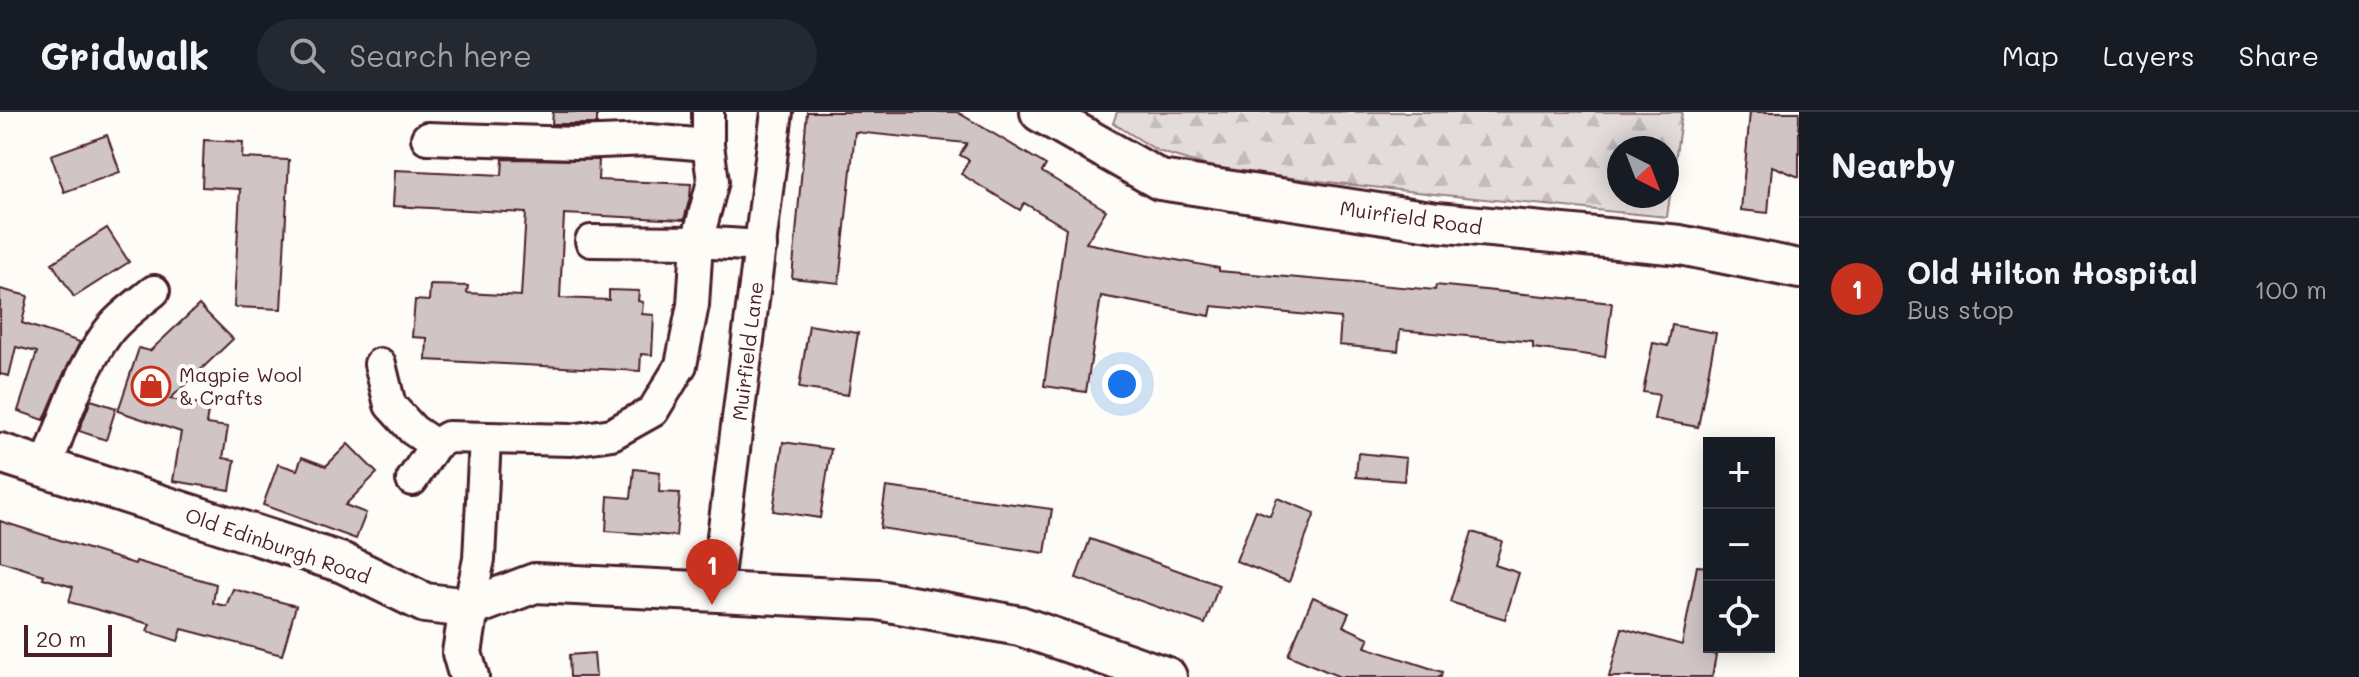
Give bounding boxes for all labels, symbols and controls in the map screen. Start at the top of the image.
search box [257,19,817,91]
text: Gridwalk [40,30,209,80]
icon: search [285,33,329,77]
text: Search here [349,35,532,75]
text: Map [2002,37,2059,73]
text: Layers [2103,37,2195,73]
text: Share [2239,37,2319,73]
north arrow [1607,136,1679,208]
text: Nearby [1831,142,1956,187]
street label: Muirfield Road [1338,194,1484,240]
text: Old Hilton Hospital [1907,252,2198,292]
text: 1 [1851,272,1863,306]
text: 100 m [2254,272,2327,306]
street label: Muirfield Lane [726,280,768,422]
text: Bus stop [1907,292,2014,326]
place label: Magpie Wool & Crafts [179,361,303,410]
your location [1102,364,1142,404]
shop icon: Magpie Wool & Crafts [130,365,172,407]
map controls [1703,437,1775,653]
button: + [1703,437,1775,509]
street label: Old Edinburgh Road [182,501,374,589]
button: − [1703,509,1775,581]
pin: 1 [686,539,738,605]
button: locate [1703,581,1775,653]
scale bar [24,621,112,657]
text: 20 m [36,624,86,653]

